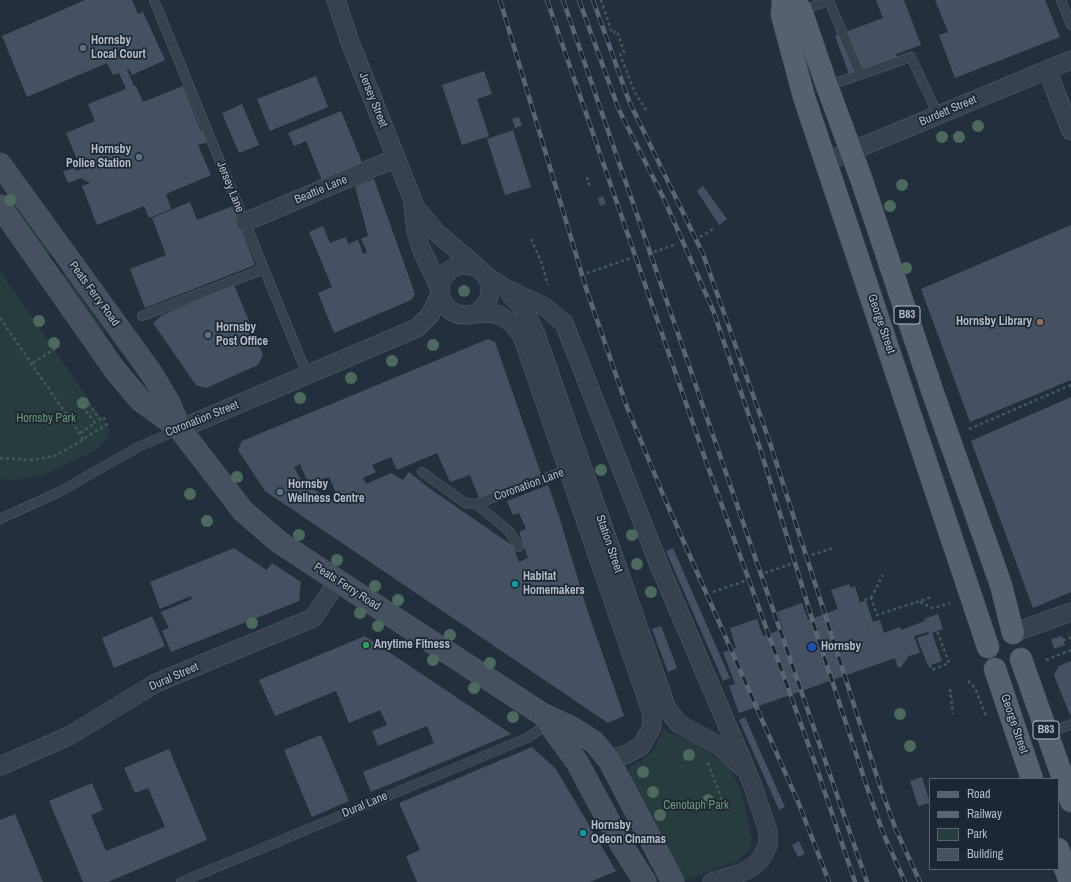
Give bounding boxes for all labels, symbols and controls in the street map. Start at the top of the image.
place label: Hornsby Local Court [91,34,146,62]
marker: Hornsby Local Court [78,43,88,53]
street label: Jersey Street [355,70,391,130]
street label: Burdett Street [917,93,979,129]
place label: Hornsby Police Station [66,143,131,171]
marker: Hornsby Police Station [134,152,144,162]
street label: Jersey Lane [213,159,247,215]
street label: Beattie Lane [292,172,350,208]
street label: Peats Ferry Road [66,259,122,329]
street label: George Street [864,292,898,356]
road number: B83 [894,306,920,324]
place label: Hornsby Library [956,315,1032,329]
marker: Hornsby Library [1035,317,1045,327]
place label: Hornsby Post Office [216,321,268,349]
marker: Hornsby Post Office [203,330,213,340]
street label: Coronation Street [163,398,241,440]
park label: Hornsby Park [16,412,76,426]
street label: Coronation Lane [492,466,566,504]
place label: Hornsby Wellness Centre [288,478,364,506]
marker: Hornsby Wellness Centre [275,487,285,497]
street label: Station Street [592,513,626,575]
street label: Peats Ferry Road [311,560,383,614]
place label: Habitat Homemakers [523,570,585,598]
marker: Habitat Homemakers [510,579,520,589]
place label: Anytime Fitness [374,638,450,652]
marker: Anytime Fitness [361,640,371,650]
place label: Hornsby [821,640,861,654]
marker: Hornsby [806,641,818,653]
street label: Dural Street [147,660,201,694]
street label: George Street [997,692,1031,756]
road number: B83 [1033,721,1059,739]
legend [929,778,1059,870]
text: Road [967,786,991,802]
street label: Dural Lane [340,789,390,821]
park label: Cenotaph Park [663,799,729,813]
text: Railway [967,806,1002,822]
place label: Hornsby Odeon Cinamas [591,819,666,847]
text: Park [967,826,987,842]
marker: Hornsby Odeon Cinamas [578,828,588,838]
text: Building [967,846,1003,862]

